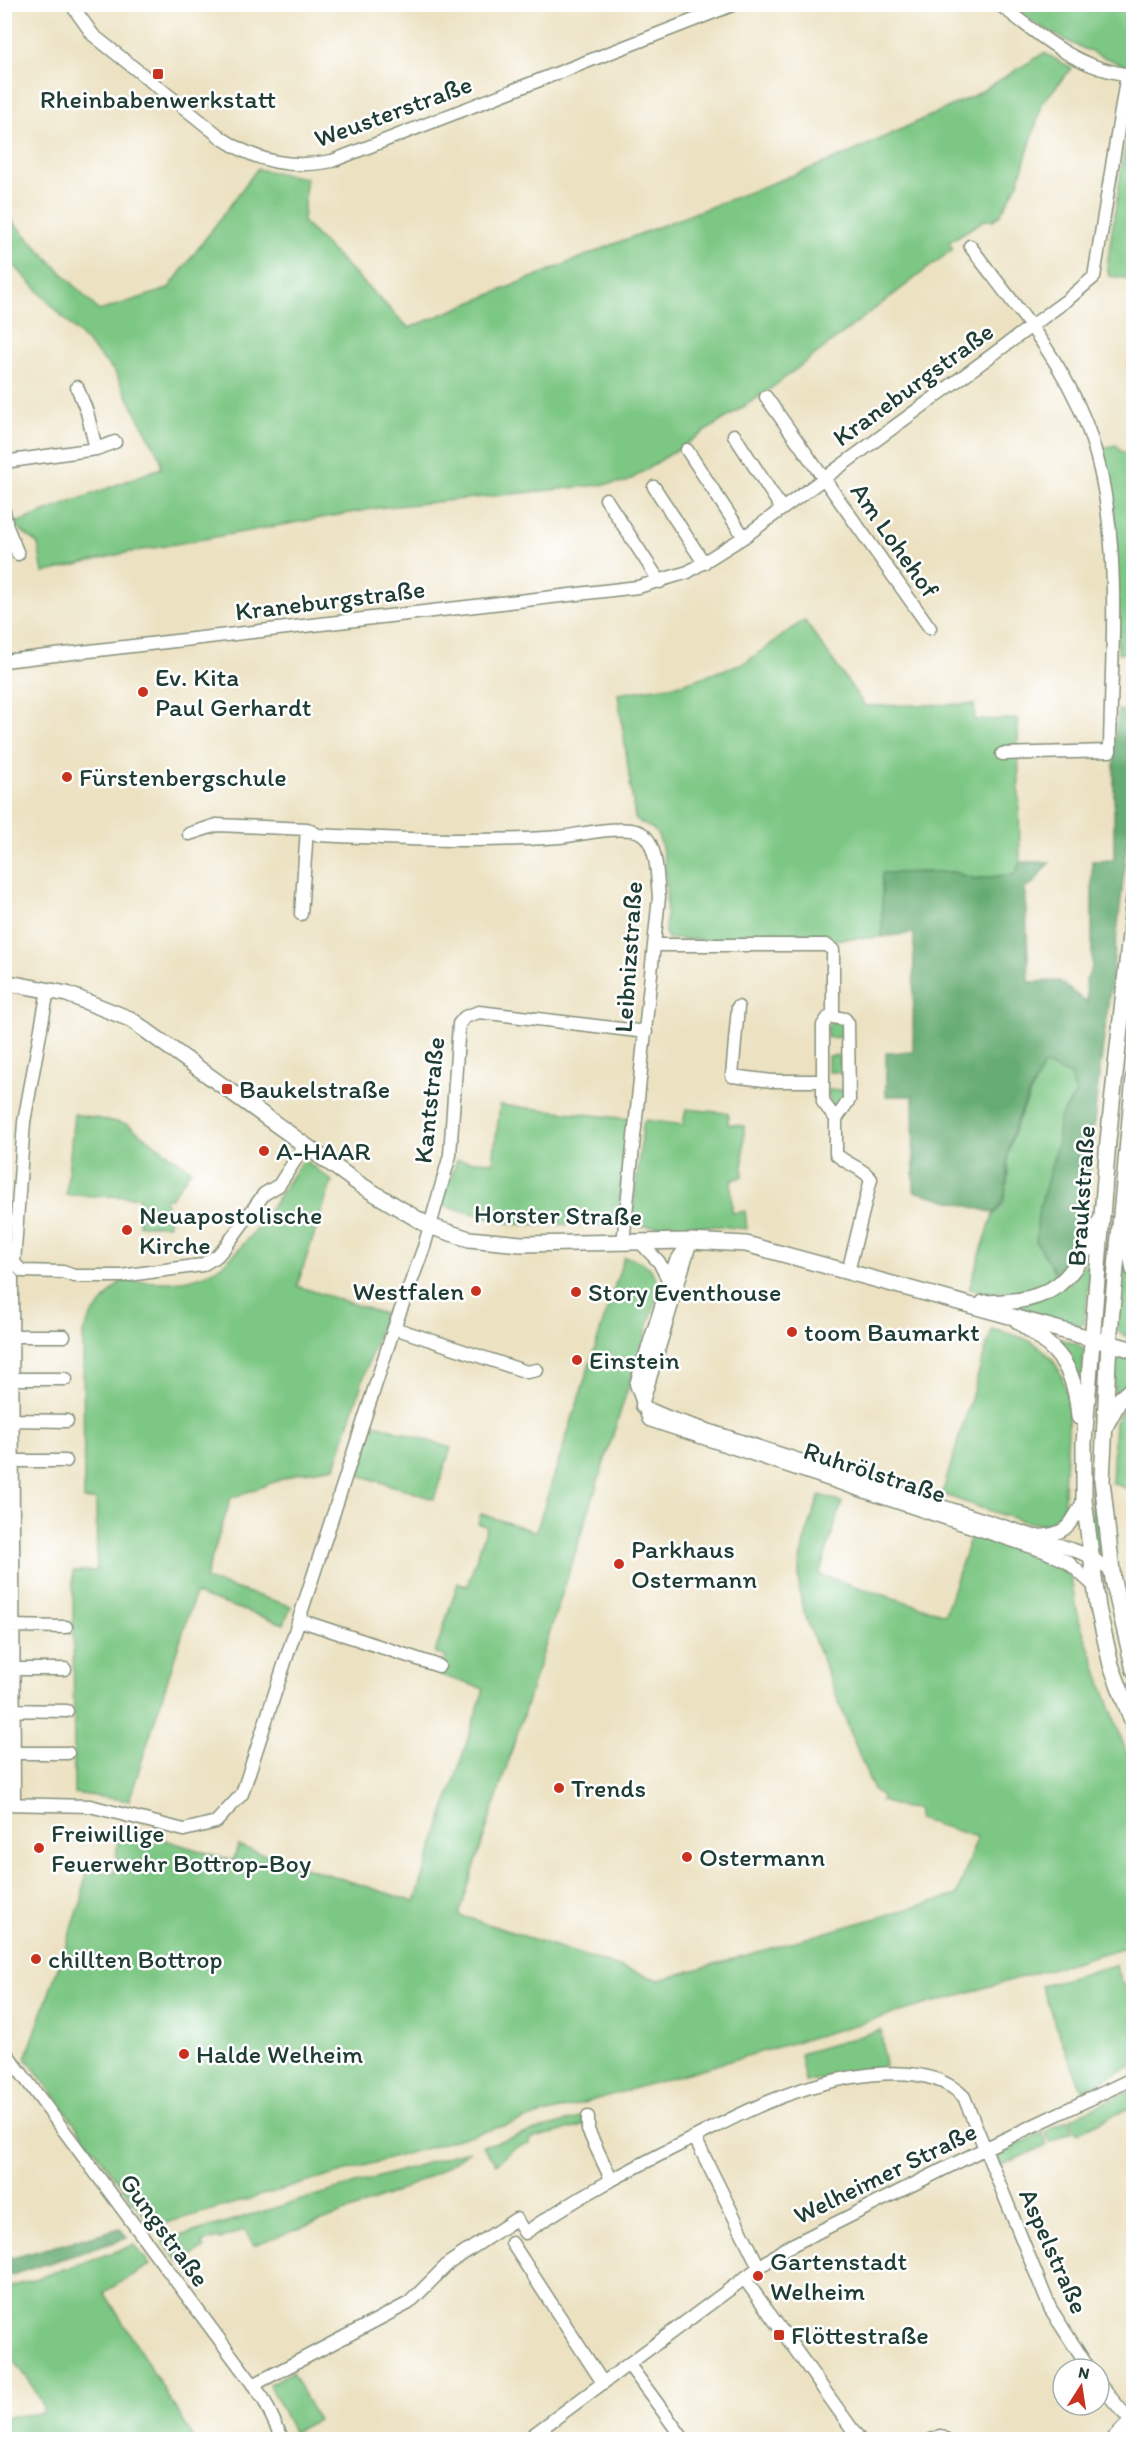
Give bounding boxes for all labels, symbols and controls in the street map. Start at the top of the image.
marker: Rheinbabenwerkstatt [151,67,165,81]
street label: Weusterstraße [310,68,476,154]
place label: Rheinbabenwerkstatt [40,83,276,115]
street label: Kraneburgstraße [826,315,1000,453]
street label: Am Lohehof [844,476,946,604]
street label: Kraneburgstraße [233,572,427,628]
place label: Ev. Kita Paul Gerhardt [155,661,312,723]
marker: Ev. Kita Paul Gerhardt [136,685,150,699]
place label: Fürstenbergschule [79,761,287,793]
marker: Fürstenbergschule [60,770,74,784]
street label: Leibnizstraße [607,880,649,1034]
street label: Kantstraße [406,1035,452,1165]
place label: Baukelstraße [239,1073,390,1105]
marker: Baukelstraße [220,1082,234,1096]
street label: Braukstraße [1060,1124,1102,1268]
place label: A-HAAR [276,1135,370,1167]
marker: A-HAAR [257,1144,271,1158]
street label: Horster Straße [474,1198,642,1232]
place label: Neuapostolische Kirche [139,1199,322,1261]
marker: Neuapostolische Kirche [120,1223,134,1237]
place label: Westfalen [353,1275,464,1307]
place label: Story Eventhouse [588,1276,781,1308]
marker: Westfalen [469,1284,483,1298]
marker: Story Eventhouse [569,1285,583,1299]
place label: toom Baumarkt [804,1316,980,1348]
marker: toom Baumarkt [785,1325,799,1339]
place label: Einstein [589,1344,680,1376]
marker: Einstein [570,1353,584,1367]
street label: Ruhrölstraße [800,1434,950,1510]
place label: Parkhaus Ostermann [631,1533,757,1595]
marker: Parkhaus Ostermann [612,1557,626,1571]
place label: Trends [571,1772,646,1804]
marker: Trends [552,1781,566,1795]
place label: Freiwillige Feuerwehr Bottrop-Boy [51,1817,311,1879]
marker: Freiwillige Feuerwehr Bottrop-Boy [32,1841,46,1855]
place label: Ostermann [699,1841,825,1873]
marker: Ostermann [680,1850,694,1864]
place label: chillten Bottrop [48,1943,223,1975]
marker: chillten Bottrop [29,1952,43,1966]
place label: Halde Welheim [196,2038,363,2070]
marker: Halde Welheim [177,2047,191,2061]
street label: Welheimer Straße [788,2115,982,2231]
street label: Gungstraße [113,2167,217,2293]
street label: Aspelstraße [1012,2183,1096,2319]
place label: Gartenstadt Welheim [770,2245,908,2307]
marker: Gartenstadt Welheim [751,2269,765,2283]
place label: Flöttestraße [791,2319,929,2351]
marker: Flöttestraße [772,2328,786,2342]
north arrow [1051,2357,1111,2417]
text: N [1077,2362,1091,2383]

